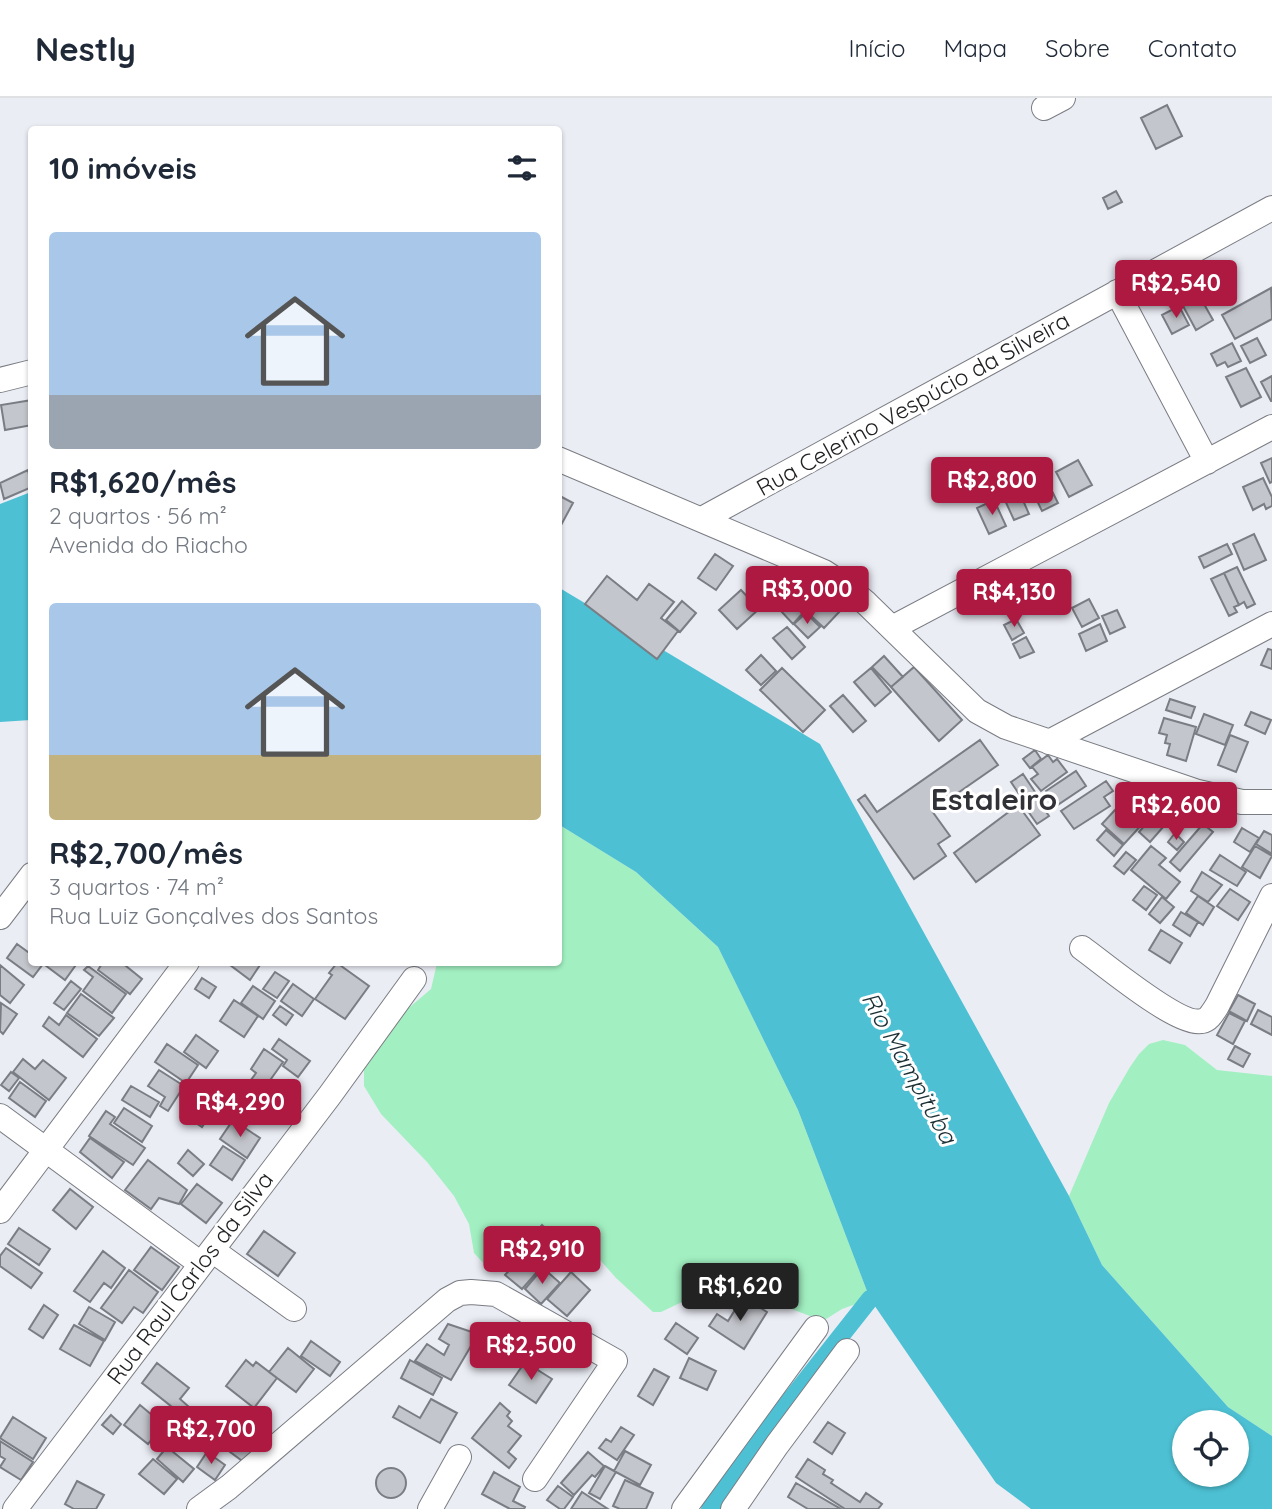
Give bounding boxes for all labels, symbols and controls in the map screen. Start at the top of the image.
text: Nestly [35,28,136,69]
text: Início [848,33,905,63]
text: Mapa [943,33,1007,63]
text: Sobre [1045,33,1110,63]
text: Contato [1148,33,1237,63]
text: 10 imóveis [49,149,197,187]
icon: filters [503,149,541,187]
pin: R$2,540 [1111,260,1241,320]
text: R$2,540 [1131,268,1221,297]
icon: home [232,278,358,404]
street label: Rua Celerino Vespúcio da Silveira [751,305,1074,502]
pin: R$2,800 [927,458,1057,517]
text: R$1,620/mês [49,463,236,501]
text: R$2,800 [947,465,1037,494]
text: 2 quartos · 56 m² [49,501,227,530]
text: Avenida do Riacho [49,530,248,559]
pin: R$3,000 [742,566,872,626]
pin: R$4,130 [949,570,1079,629]
text: R$3,000 [762,574,852,603]
text: R$4,130 [972,577,1056,606]
icon: home [232,649,358,775]
district label: Estaleiro [931,780,1057,818]
pin: R$2,600 [1111,782,1241,842]
text: R$2,600 [1131,790,1221,819]
text: R$2,700/mês [49,834,243,872]
text: 3 quartos · 74 m² [49,872,224,901]
text: Rua Luiz Gonçalves dos Santos [49,901,378,930]
water label: Rio Mampituba [856,986,965,1150]
pin: R$4,290 [175,1080,305,1139]
text: R$4,290 [195,1087,285,1116]
street label: Rua Raul Carlos da Silva [100,1166,279,1390]
pin: R$2,910 [477,1226,607,1286]
text: R$2,910 [499,1234,585,1263]
pin: R$1,620 [675,1264,805,1323]
text: R$1,620 [698,1271,782,1300]
pin: R$2,500 [466,1322,596,1382]
text: R$2,500 [486,1330,576,1359]
pin: R$2,700 [146,1406,276,1466]
map controls [1172,1410,1249,1487]
button: locate [1172,1410,1249,1487]
text: R$2,700 [166,1414,256,1443]

